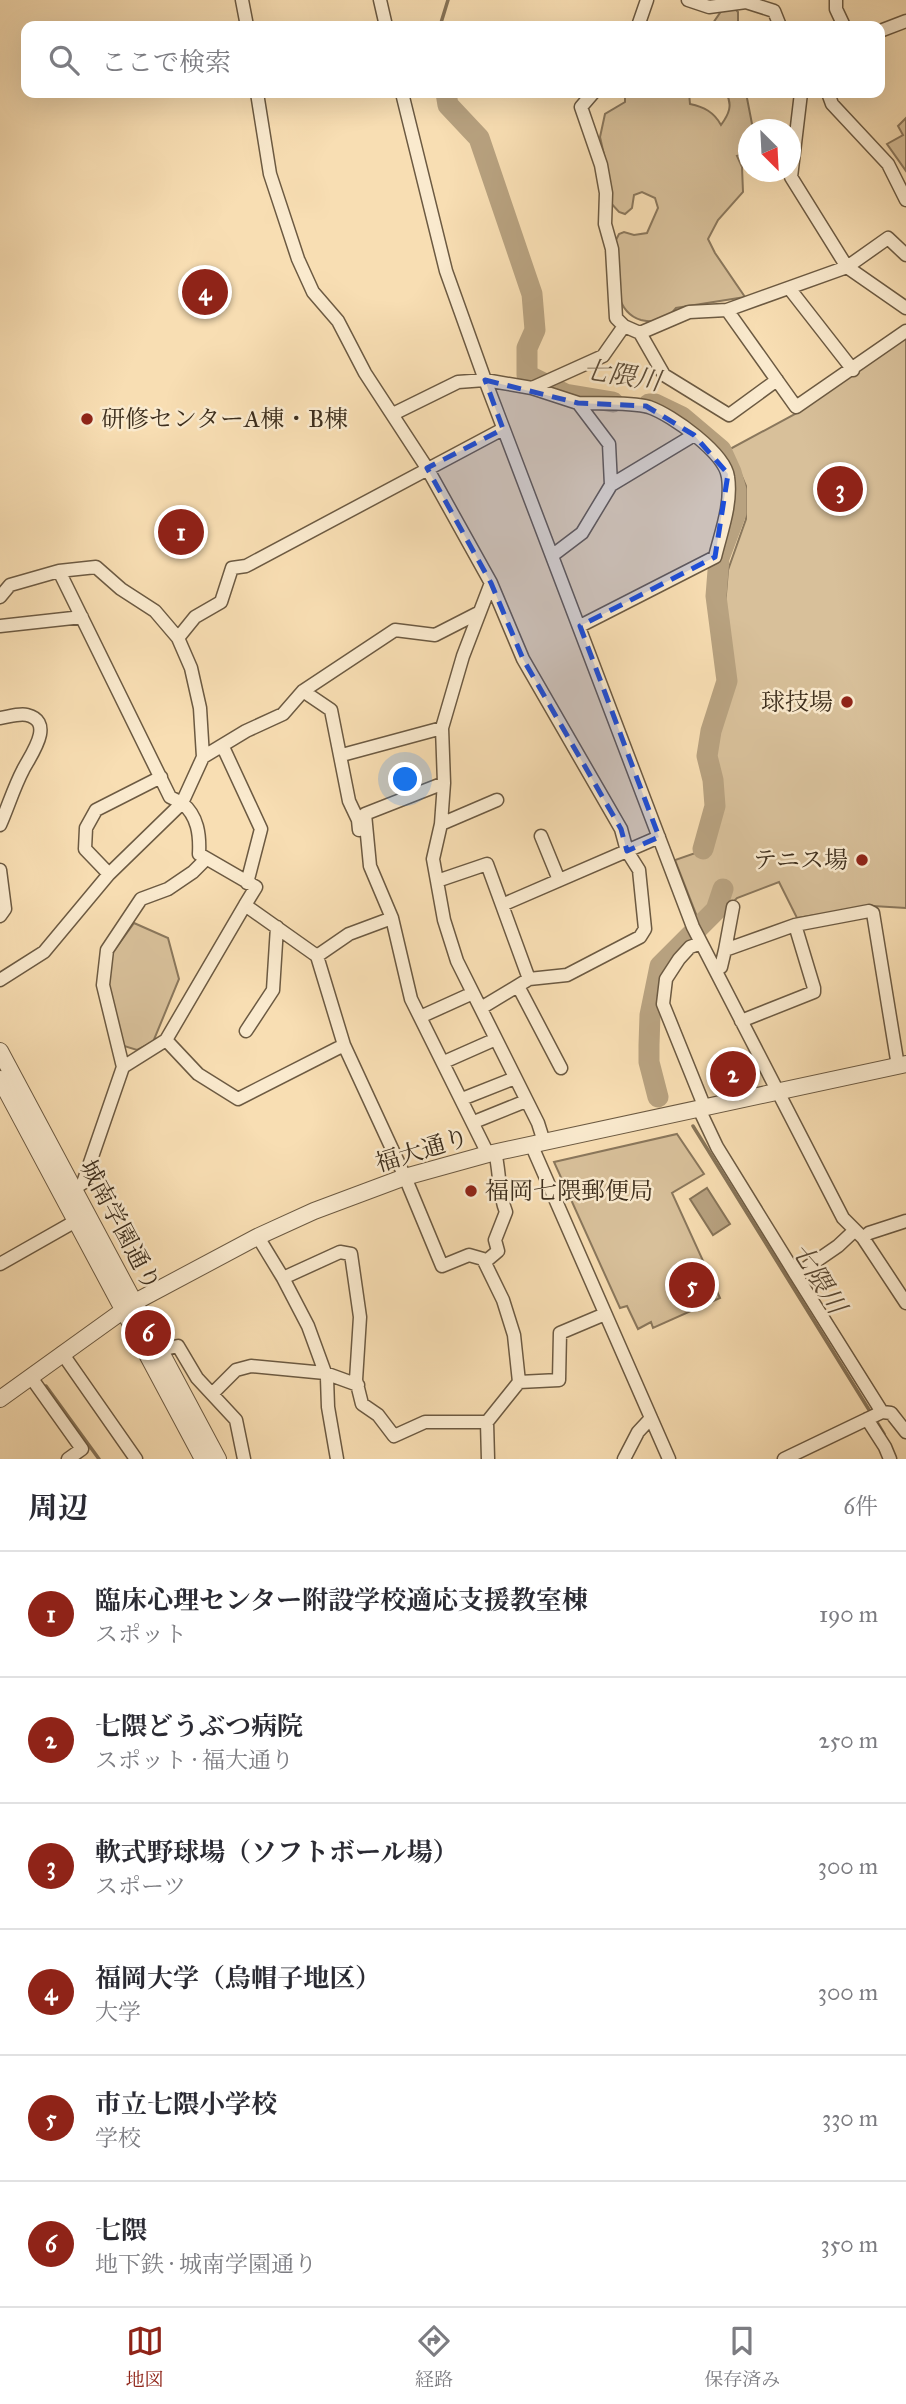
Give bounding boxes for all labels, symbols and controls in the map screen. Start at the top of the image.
search box [21,21,885,98]
icon: search [45,41,83,79]
text: ここで検索 [101,46,231,78]
north arrow [738,119,801,182]
pin: 4 [182,266,228,318]
water label: 七隈川 [581,353,666,397]
place label: 研修センターA棟・B棟 [101,404,348,434]
marker: 研修センターA棟・B棟 [79,411,95,427]
pin: 3 [817,463,863,515]
pin: 1 [158,506,204,558]
place label: 球技場 [761,687,833,717]
marker: 球技場 [839,694,855,710]
your location [388,762,422,796]
place label: テニス場 [753,845,848,875]
marker: テニス場 [854,852,870,868]
pin: 2 [710,1048,756,1100]
street label: 福大通り [372,1122,472,1178]
street label: 城南学園通り [73,1154,167,1296]
place label: 福岡七隈郵便局 [485,1176,653,1206]
marker: 福岡七隈郵便局 [463,1183,479,1199]
water label: 七隈川 [785,1236,855,1322]
pin: 5 [669,1259,715,1311]
pin: 6 [125,1307,171,1359]
text: 周辺 [28,1490,88,1526]
text: 6件 [843,1492,878,1520]
text: 臨床心理センター附設学校適応支援教室棟 [95,1584,588,1616]
text: 1 [46,1600,56,1628]
text: 190 m [819,1600,878,1628]
text: スポット [95,1620,187,1648]
text: 七隈どうぶつ病院 [95,1710,303,1742]
text: 2 [45,1726,57,1754]
text: 250 m [818,1726,878,1754]
text: スポット · 福大通り [95,1746,294,1774]
text: 軟式野球場（ソフトボール場） [95,1836,458,1868]
text: 3 [46,1852,56,1880]
text: 300 m [818,1852,878,1880]
text: スポーツ [95,1872,186,1900]
text: 福岡大学（烏帽子地区） [95,1962,381,1994]
text: 4 [45,1978,57,2006]
text: 300 m [818,1978,878,2006]
text: 大学 [95,1998,141,2026]
text: 市立七隈小学校 [95,2088,277,2120]
text: 5 [46,2104,56,2132]
text: 330 m [822,2104,878,2132]
text: 学校 [95,2124,141,2152]
text: 七隈 [95,2214,147,2246]
text: 6 [45,2230,57,2258]
text: 350 m [820,2230,878,2258]
text: 地下鉄 · 城南学園通り [95,2250,317,2278]
tab: 地図 [126,2322,164,2391]
tab: 経路 [415,2322,453,2391]
tab: 保存済み [704,2322,780,2391]

